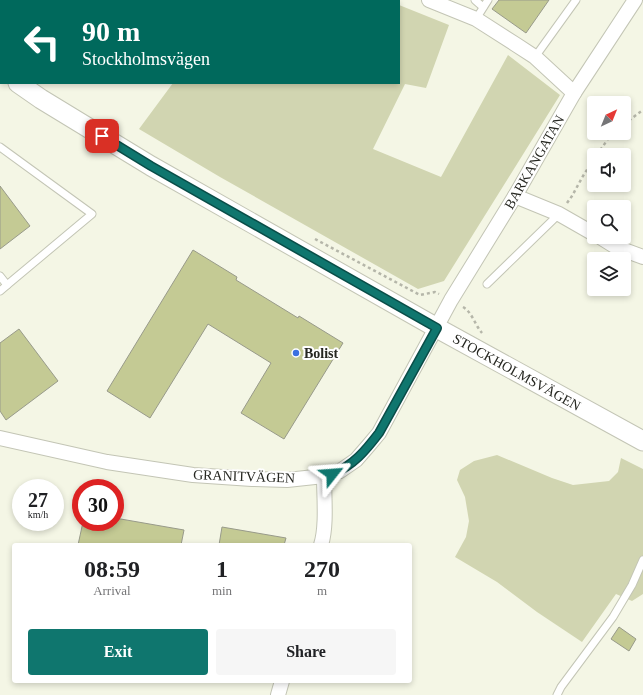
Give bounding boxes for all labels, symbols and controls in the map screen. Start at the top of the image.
icon: left [16,16,68,68]
text: 90 m [82,16,140,47]
text: Stockholmsvägen [82,49,210,69]
north arrow [587,96,631,140]
map controls [587,96,631,296]
street label: BARKANGATAN [502,113,567,212]
pin [85,119,119,153]
icon: arrive [91,125,113,147]
button: sound [587,148,631,192]
button: search [587,200,631,244]
button: layers [587,252,631,296]
street label: STOCKHOLMSVÄGEN [450,330,584,414]
place label: Bolist [304,346,339,361]
marker: Bolist [291,348,301,358]
position arrow [311,453,353,495]
street label: GRANITVÄGEN [193,466,295,486]
speed limit sign: 30 [72,479,124,531]
text: 27 [28,489,48,511]
text: km/h [28,509,48,520]
text: 08:59 [84,556,140,582]
text: 1 [216,556,228,582]
text: 270 [304,556,340,582]
text: Arrival [93,583,131,598]
text: min [212,583,232,598]
text: m [317,583,327,598]
button: Exit [28,629,208,675]
button: Share [216,629,396,675]

